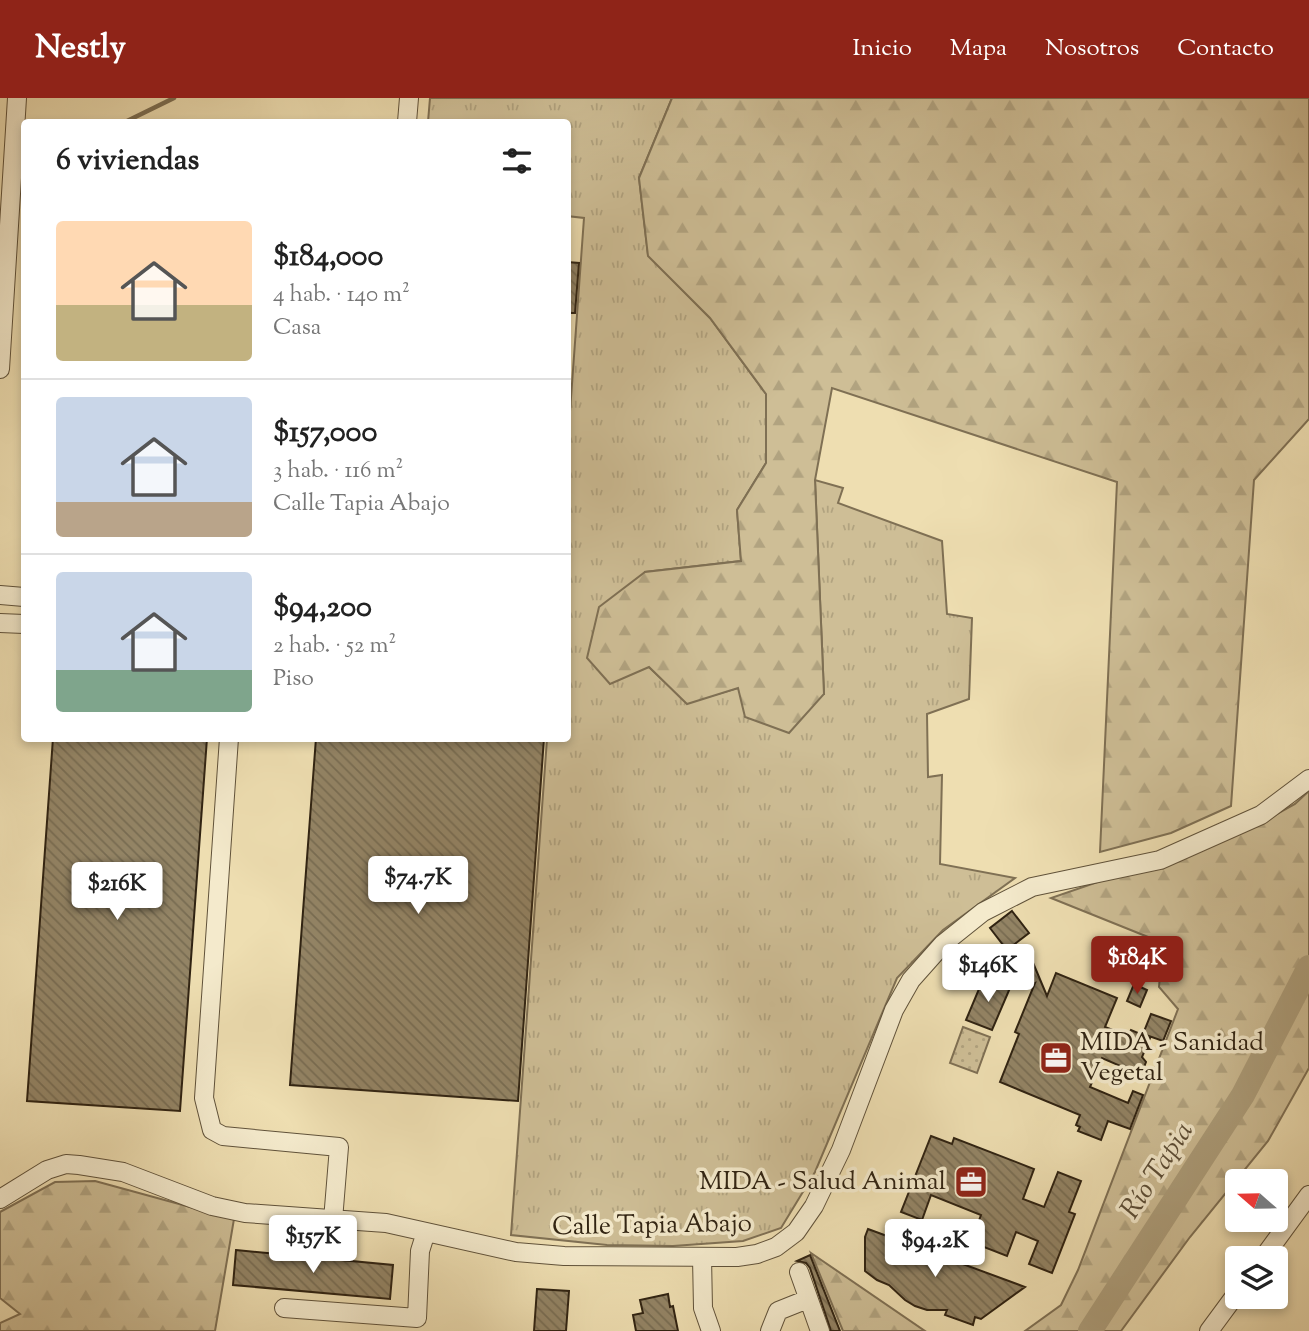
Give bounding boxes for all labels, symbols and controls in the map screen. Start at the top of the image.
text: Nestly [35,25,126,73]
text: Inicio [852,32,912,66]
text: Mapa [950,32,1007,66]
text: Nosotros [1045,32,1139,66]
text: Contacto [1177,32,1274,66]
text: 6 viviendas [56,140,199,183]
icon: filters [498,142,536,180]
text: $184,000 [273,236,383,279]
icon: home [112,249,196,333]
text: 4 hab. · 140 m² [273,279,410,312]
text: Casa [273,312,321,345]
text: $157,000 [273,412,377,455]
icon: home [112,425,196,509]
text: 3 hab. · 116 m² [273,455,403,488]
text: Calle Tapia Abajo [273,488,450,521]
text: $94,200 [273,587,372,630]
icon: home [112,600,196,684]
text: 2 hab. · 52 m² [273,630,396,663]
text: Piso [273,663,314,696]
pin: $74.7K [361,856,475,916]
pin: $216K [68,862,166,922]
text: $74.7K [384,862,452,895]
text: $216K [88,868,146,901]
pin: $184K [1088,936,1186,996]
text: $184K [1107,942,1167,975]
pin: $146K [939,944,1037,1004]
text: $146K [958,950,1018,983]
place label: MIDA - Sanidad Vegetal [1080,1025,1264,1092]
office icon: MIDA - Sanidad Vegetal [1037,1039,1075,1077]
water label: Río Tapia [1112,1115,1204,1227]
office icon: MIDA - Salud Animal [952,1163,990,1201]
place label: MIDA - Salud Animal [699,1164,946,1201]
north arrow [1225,1169,1288,1232]
map controls [1225,1169,1288,1309]
street label: Calle Tapia Abajo [552,1206,752,1246]
pin: $157K [264,1216,362,1275]
pin: $94.2K [878,1220,992,1279]
text: $157K [285,1221,341,1254]
text: $94.2K [901,1225,969,1258]
button: layers [1225,1246,1288,1309]

